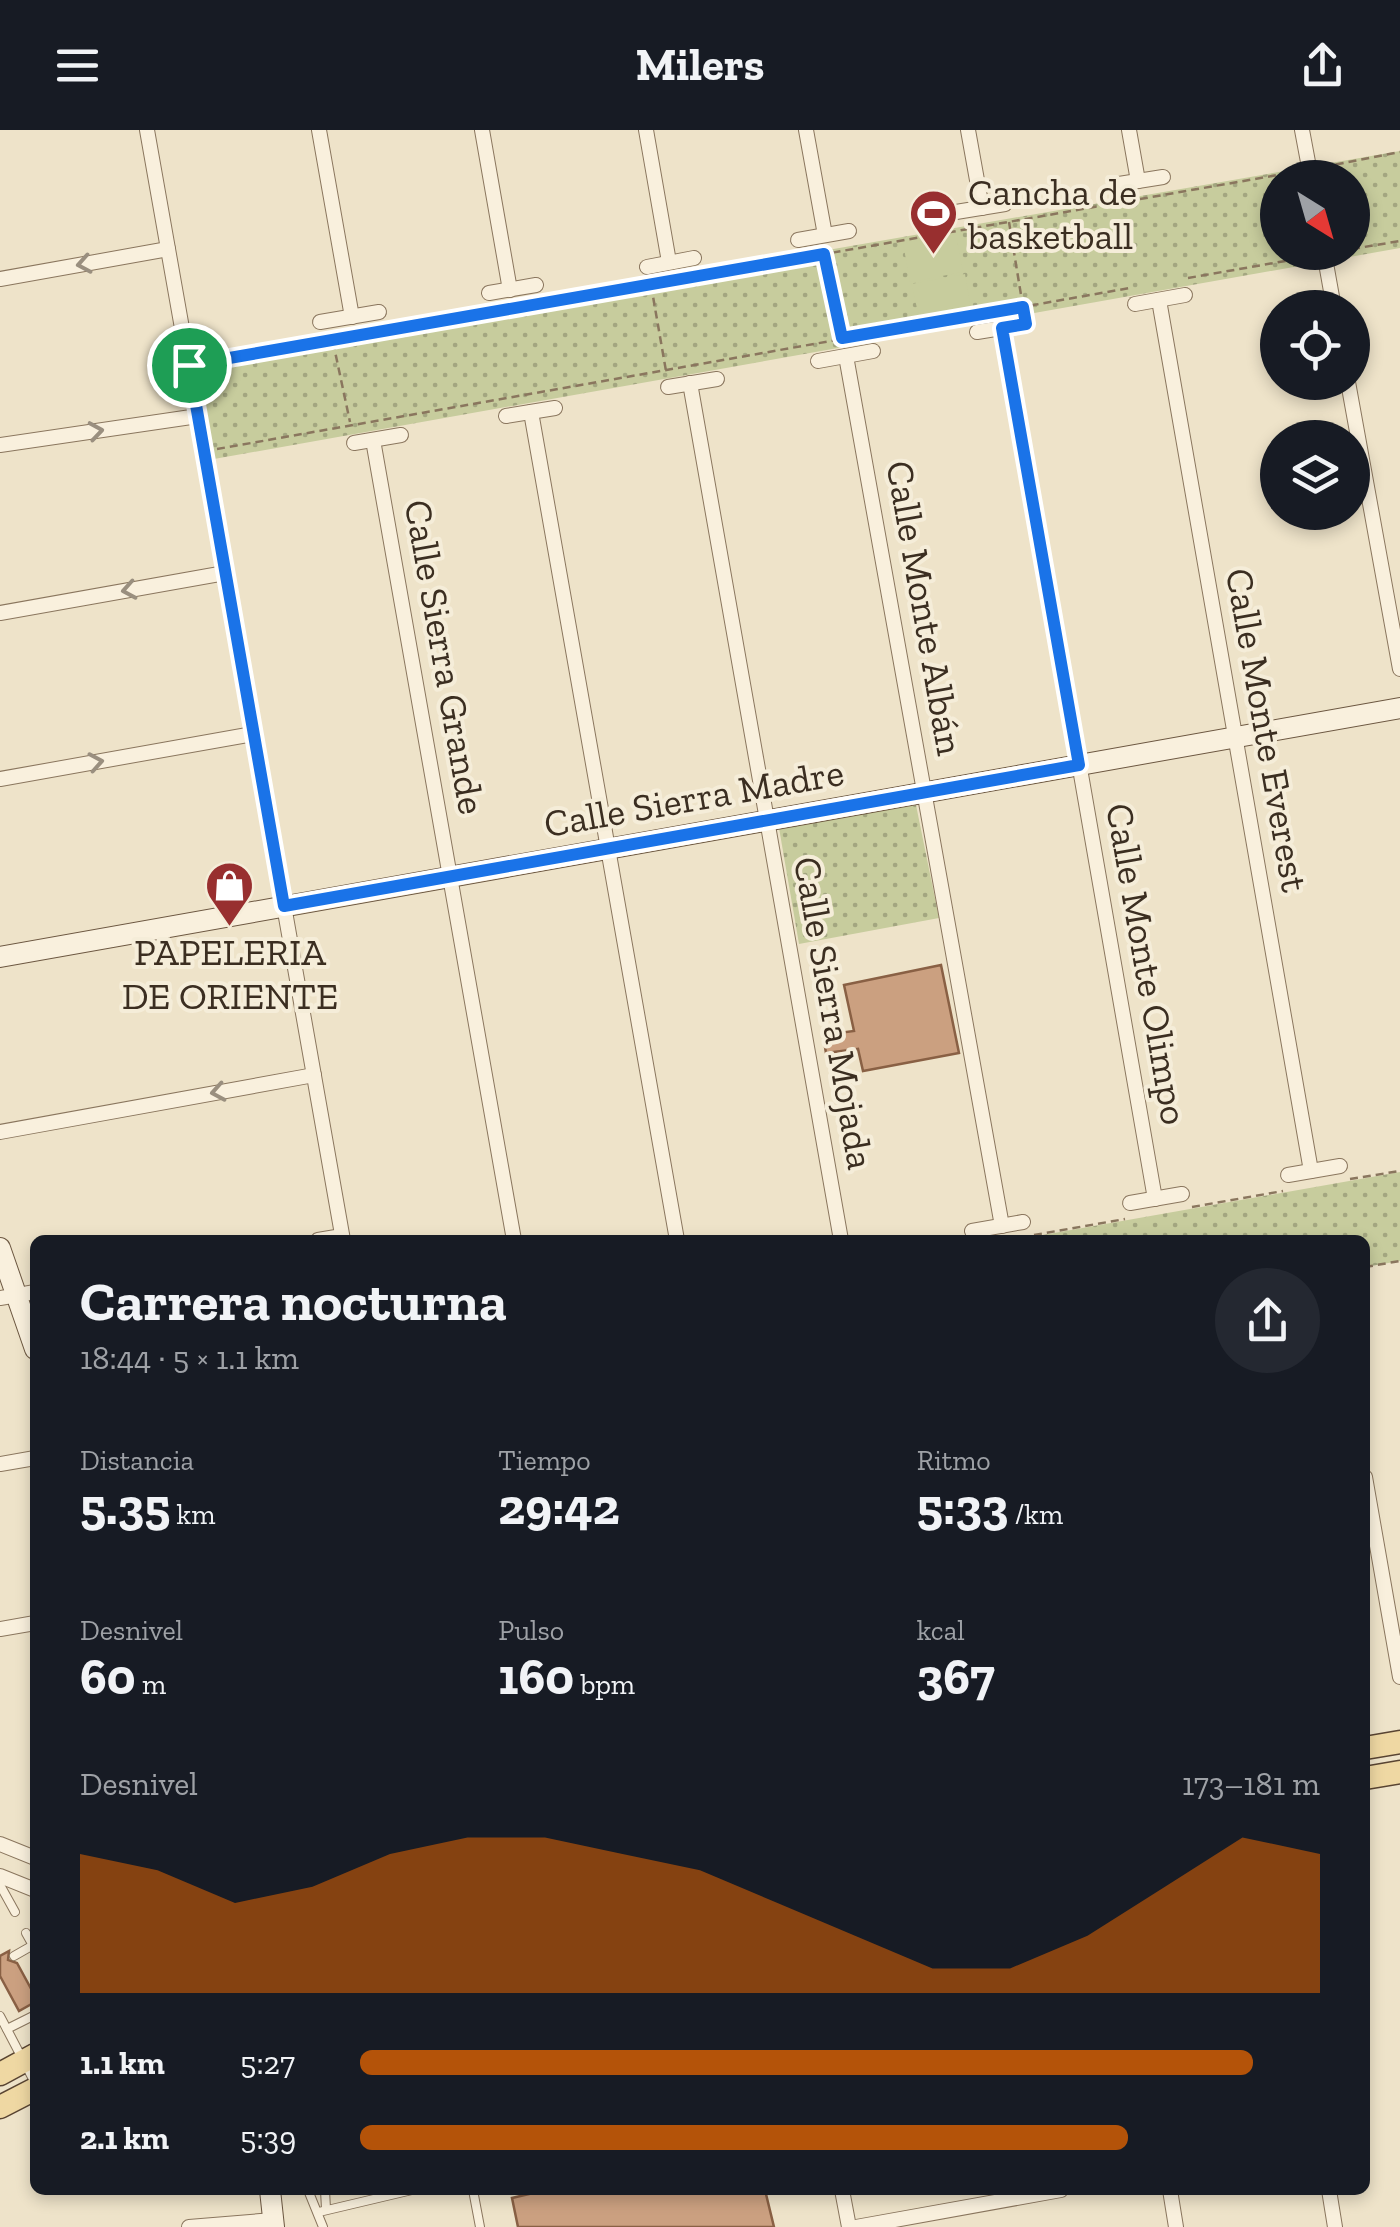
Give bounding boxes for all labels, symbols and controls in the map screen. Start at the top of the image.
icon: menu [50,38,105,93]
text: Milers [636,38,764,92]
icon: share [1295,38,1350,93]
north arrow [1260,160,1370,270]
map controls [1260,160,1370,530]
place label: Cancha de basketball [967,169,1137,259]
sports icon: Cancha de basketball [907,188,959,256]
one-way arrow [76,253,92,274]
button: locate [1260,290,1370,400]
pin [147,323,232,408]
icon: arrive [162,338,217,393]
button: layers [1260,420,1370,530]
one-way arrow [88,421,105,442]
street label: Calle Monte Albán [876,457,974,759]
street label: Calle Sierra Grande [395,496,495,818]
street label: Calle Monte Everest [1216,565,1318,895]
one-way arrow [121,579,137,600]
street label: Calle Sierra Madre [541,749,847,847]
one-way arrow [88,752,104,773]
street label: Calle Monte Olimpo [1096,800,1198,1128]
street label: Calle Sierra Mojada [784,853,884,1173]
shop icon: PAPELERIA DE ORIENTE [204,860,256,928]
place label: PAPELERIA DE ORIENTE [122,929,338,1019]
one-way arrow [210,1081,227,1102]
text: Carrera nocturna [80,1268,507,1334]
button: share [1215,1268,1320,1373]
text: 18:44 · 5 × 1.1 km [80,1339,299,1377]
text: Distancia [80,1444,194,1477]
text: Tiempo [498,1444,591,1477]
text: Ritmo [917,1444,991,1477]
text: 5.35 [80,1477,170,1537]
text: 29:42 [498,1477,620,1537]
text: 5:33 [917,1477,1008,1537]
text: km [170,1498,215,1531]
text: /km [1008,1498,1063,1531]
text: Desnivel [80,1614,183,1647]
text: Pulso [498,1614,564,1647]
text: kcal [917,1614,965,1647]
text: 60 [80,1647,136,1707]
text: 160 [498,1647,574,1707]
text: 367 [917,1647,995,1707]
text: m [136,1668,166,1701]
text: bpm [574,1668,635,1701]
text: Desnivel [80,1765,198,1803]
text: 173–181 m [1182,1765,1320,1803]
text: 1.1 km [80,2044,165,2082]
text: 5:27 [240,2044,295,2082]
text: 2.1 km [80,2119,169,2157]
text: 5:39 [240,2119,296,2157]

